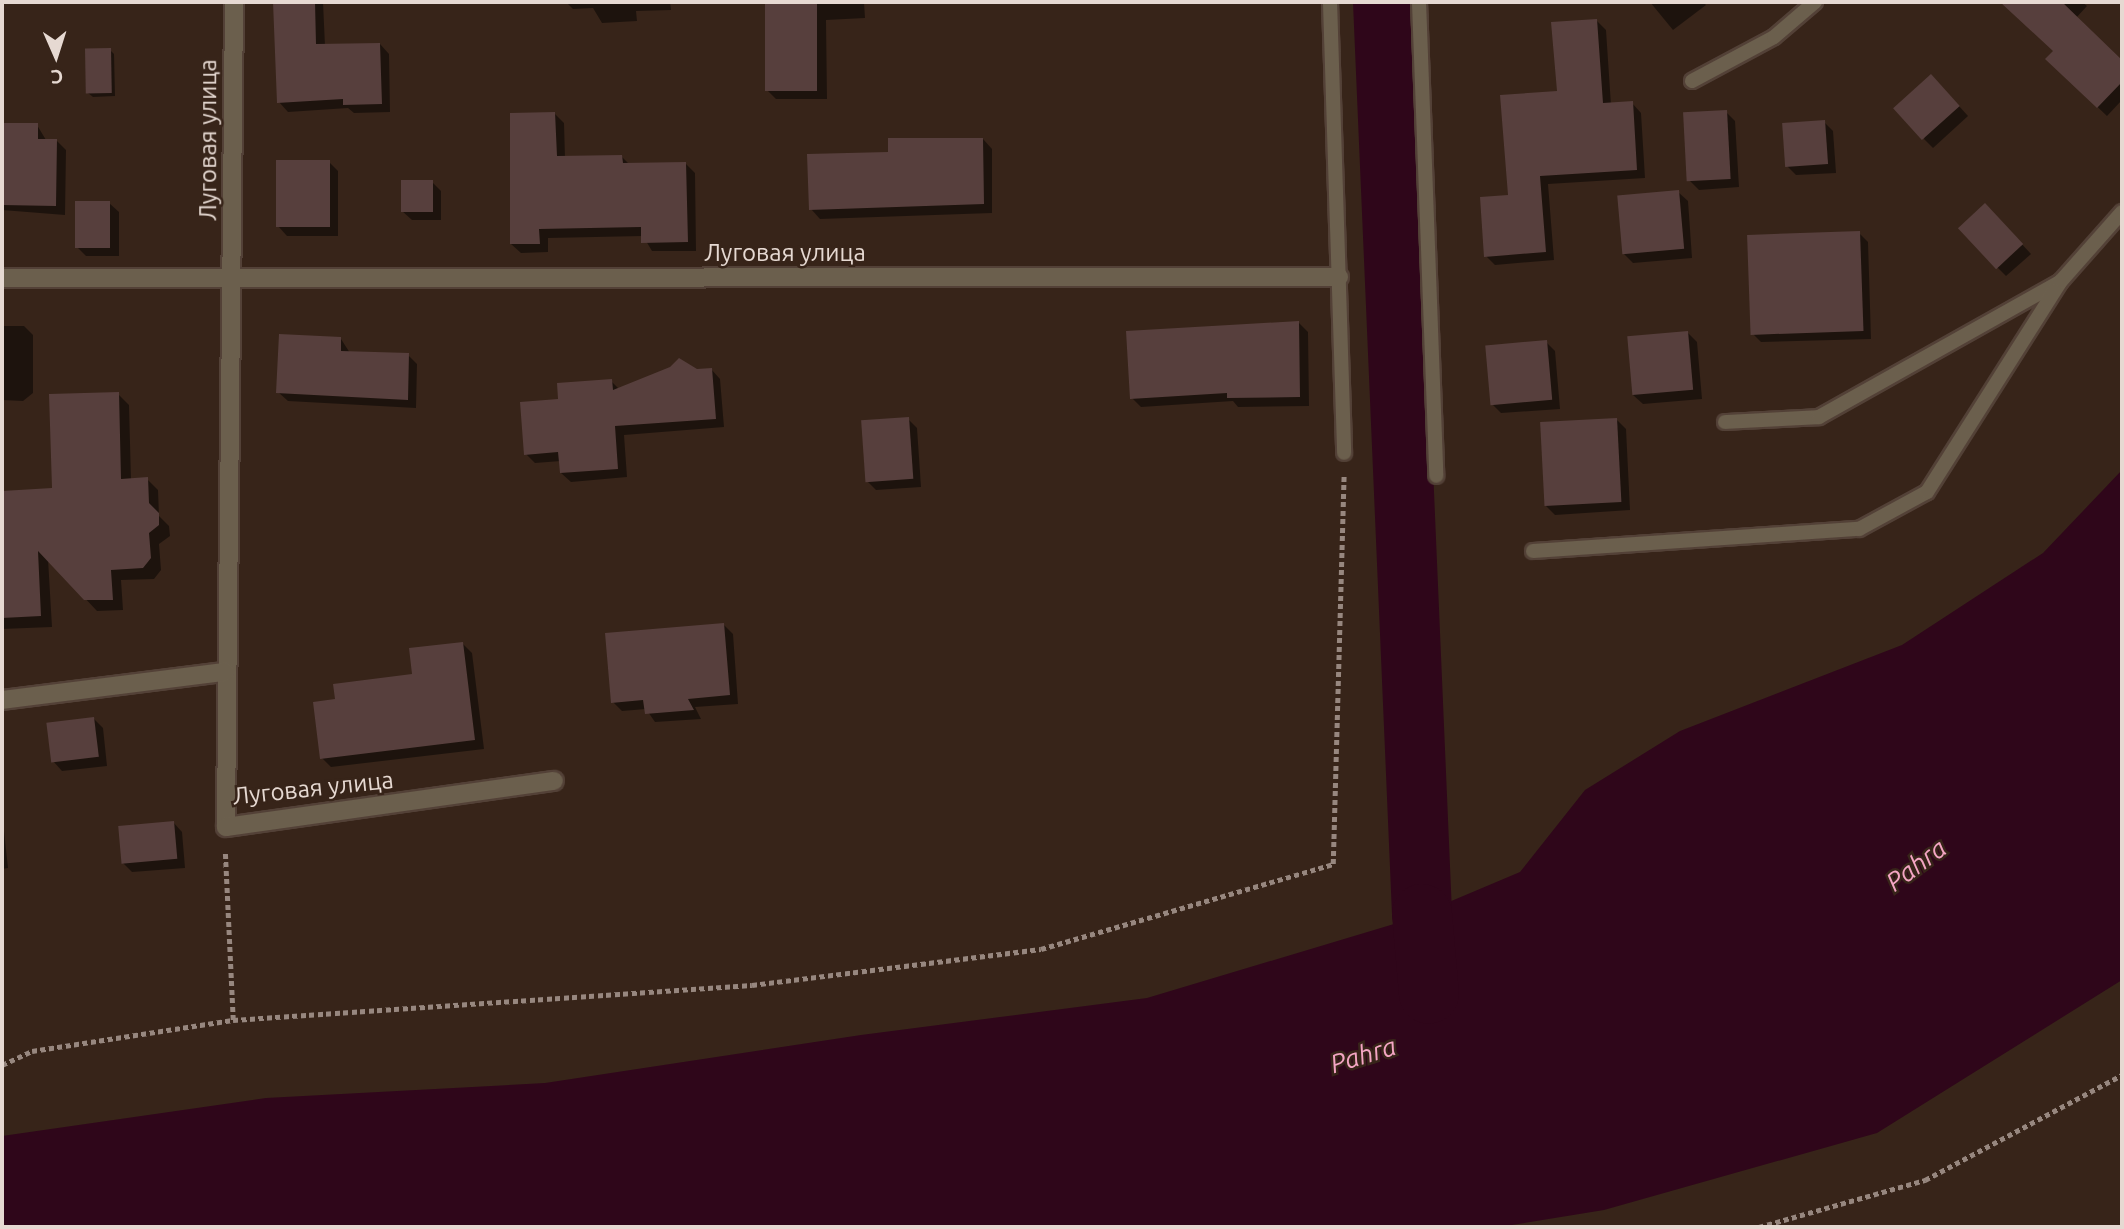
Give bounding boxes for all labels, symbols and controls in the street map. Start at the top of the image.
north arrow [21,21,91,91]
street label: Луговая улица [194,59,222,221]
text: С [50,66,64,88]
street label: Луговая улица [704,239,866,267]
street label: Луговая улица [231,765,395,811]
water label: Pahra [1880,832,1952,898]
water label: Pahra [1326,1030,1400,1080]

